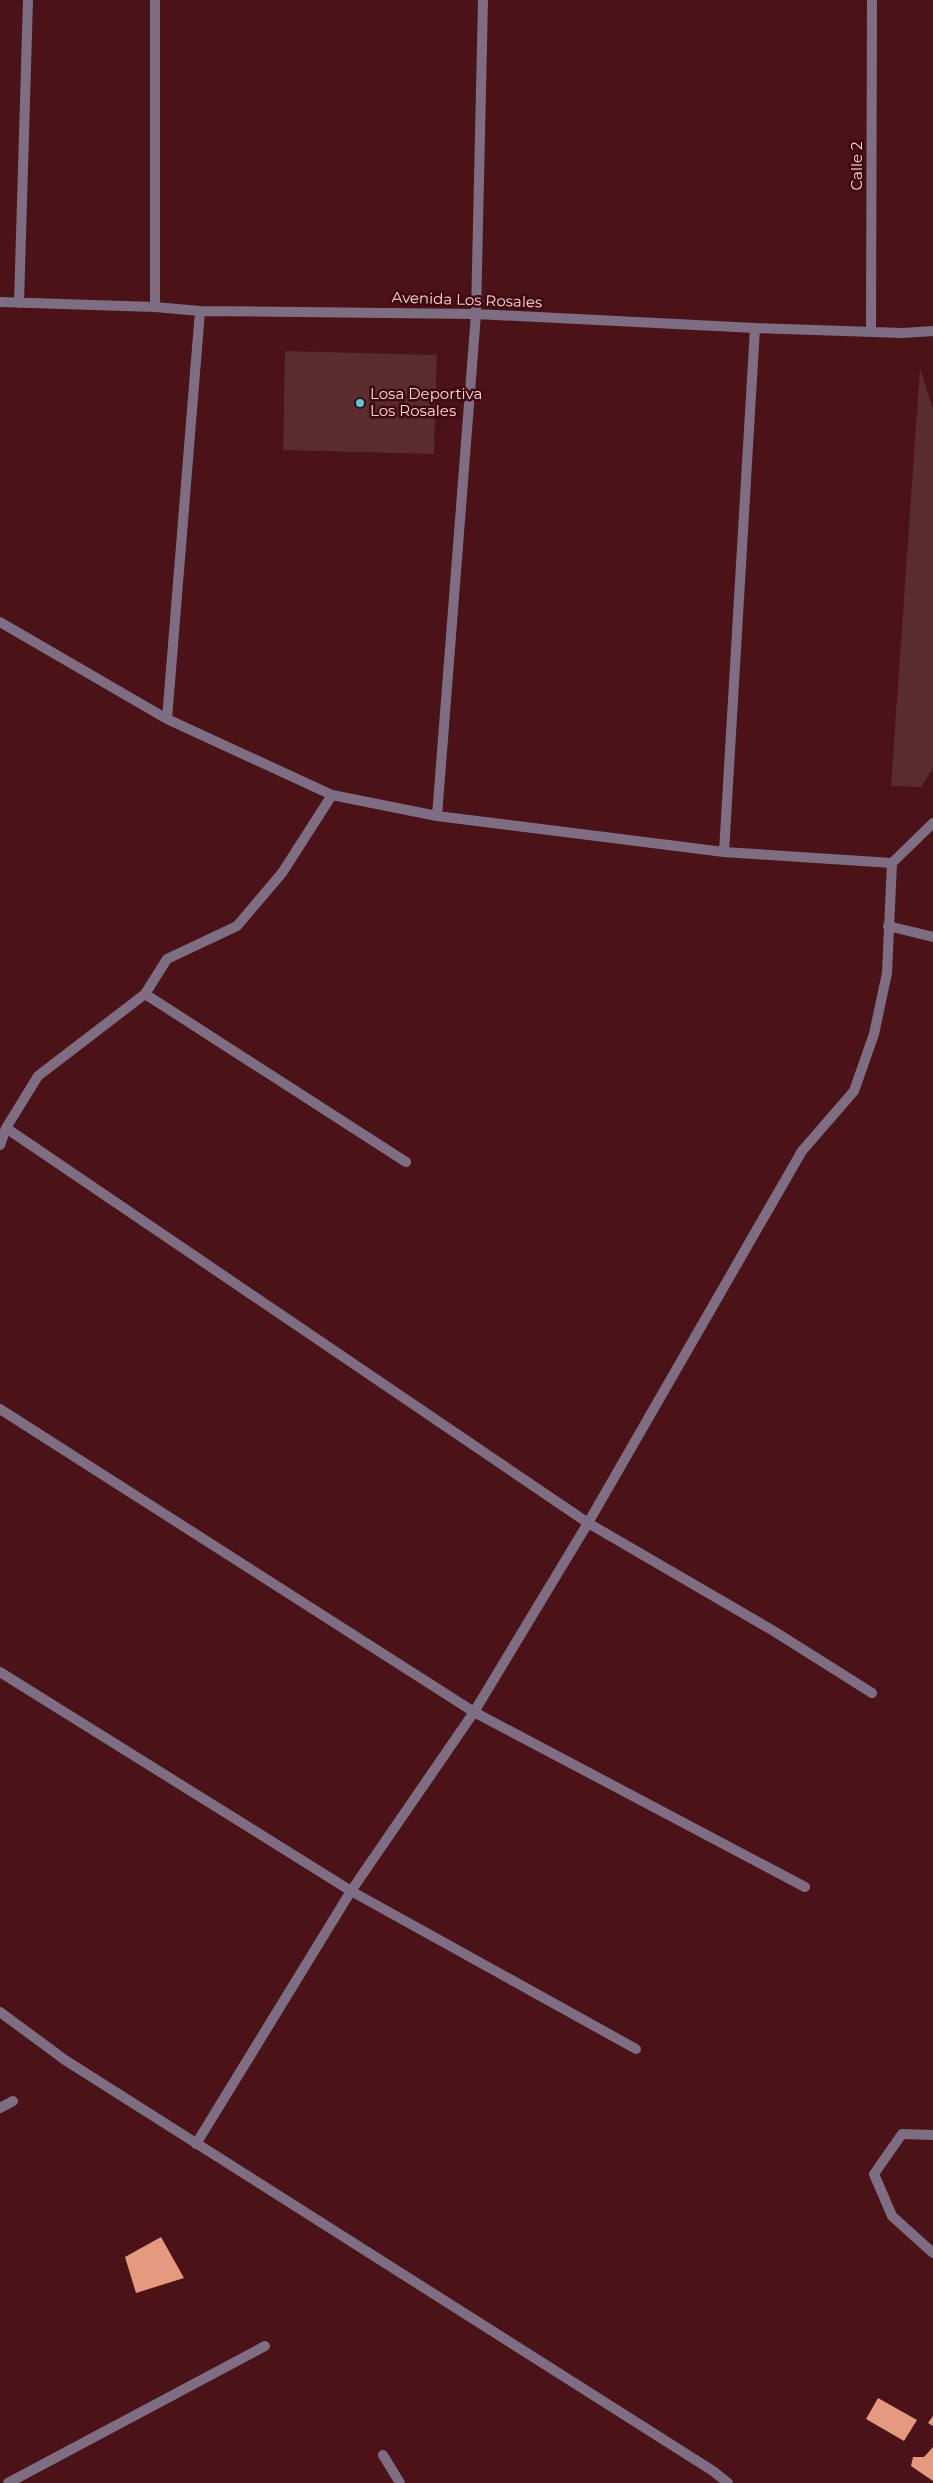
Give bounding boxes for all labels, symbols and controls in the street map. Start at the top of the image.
street label: Calle 2 [847,142,866,190]
street label: Avenida Los Rosales [391,287,543,312]
place label: Losa Deportiva Los Rosales [370,384,482,420]
marker: Losa Deportiva Los Rosales [354,397,366,409]

